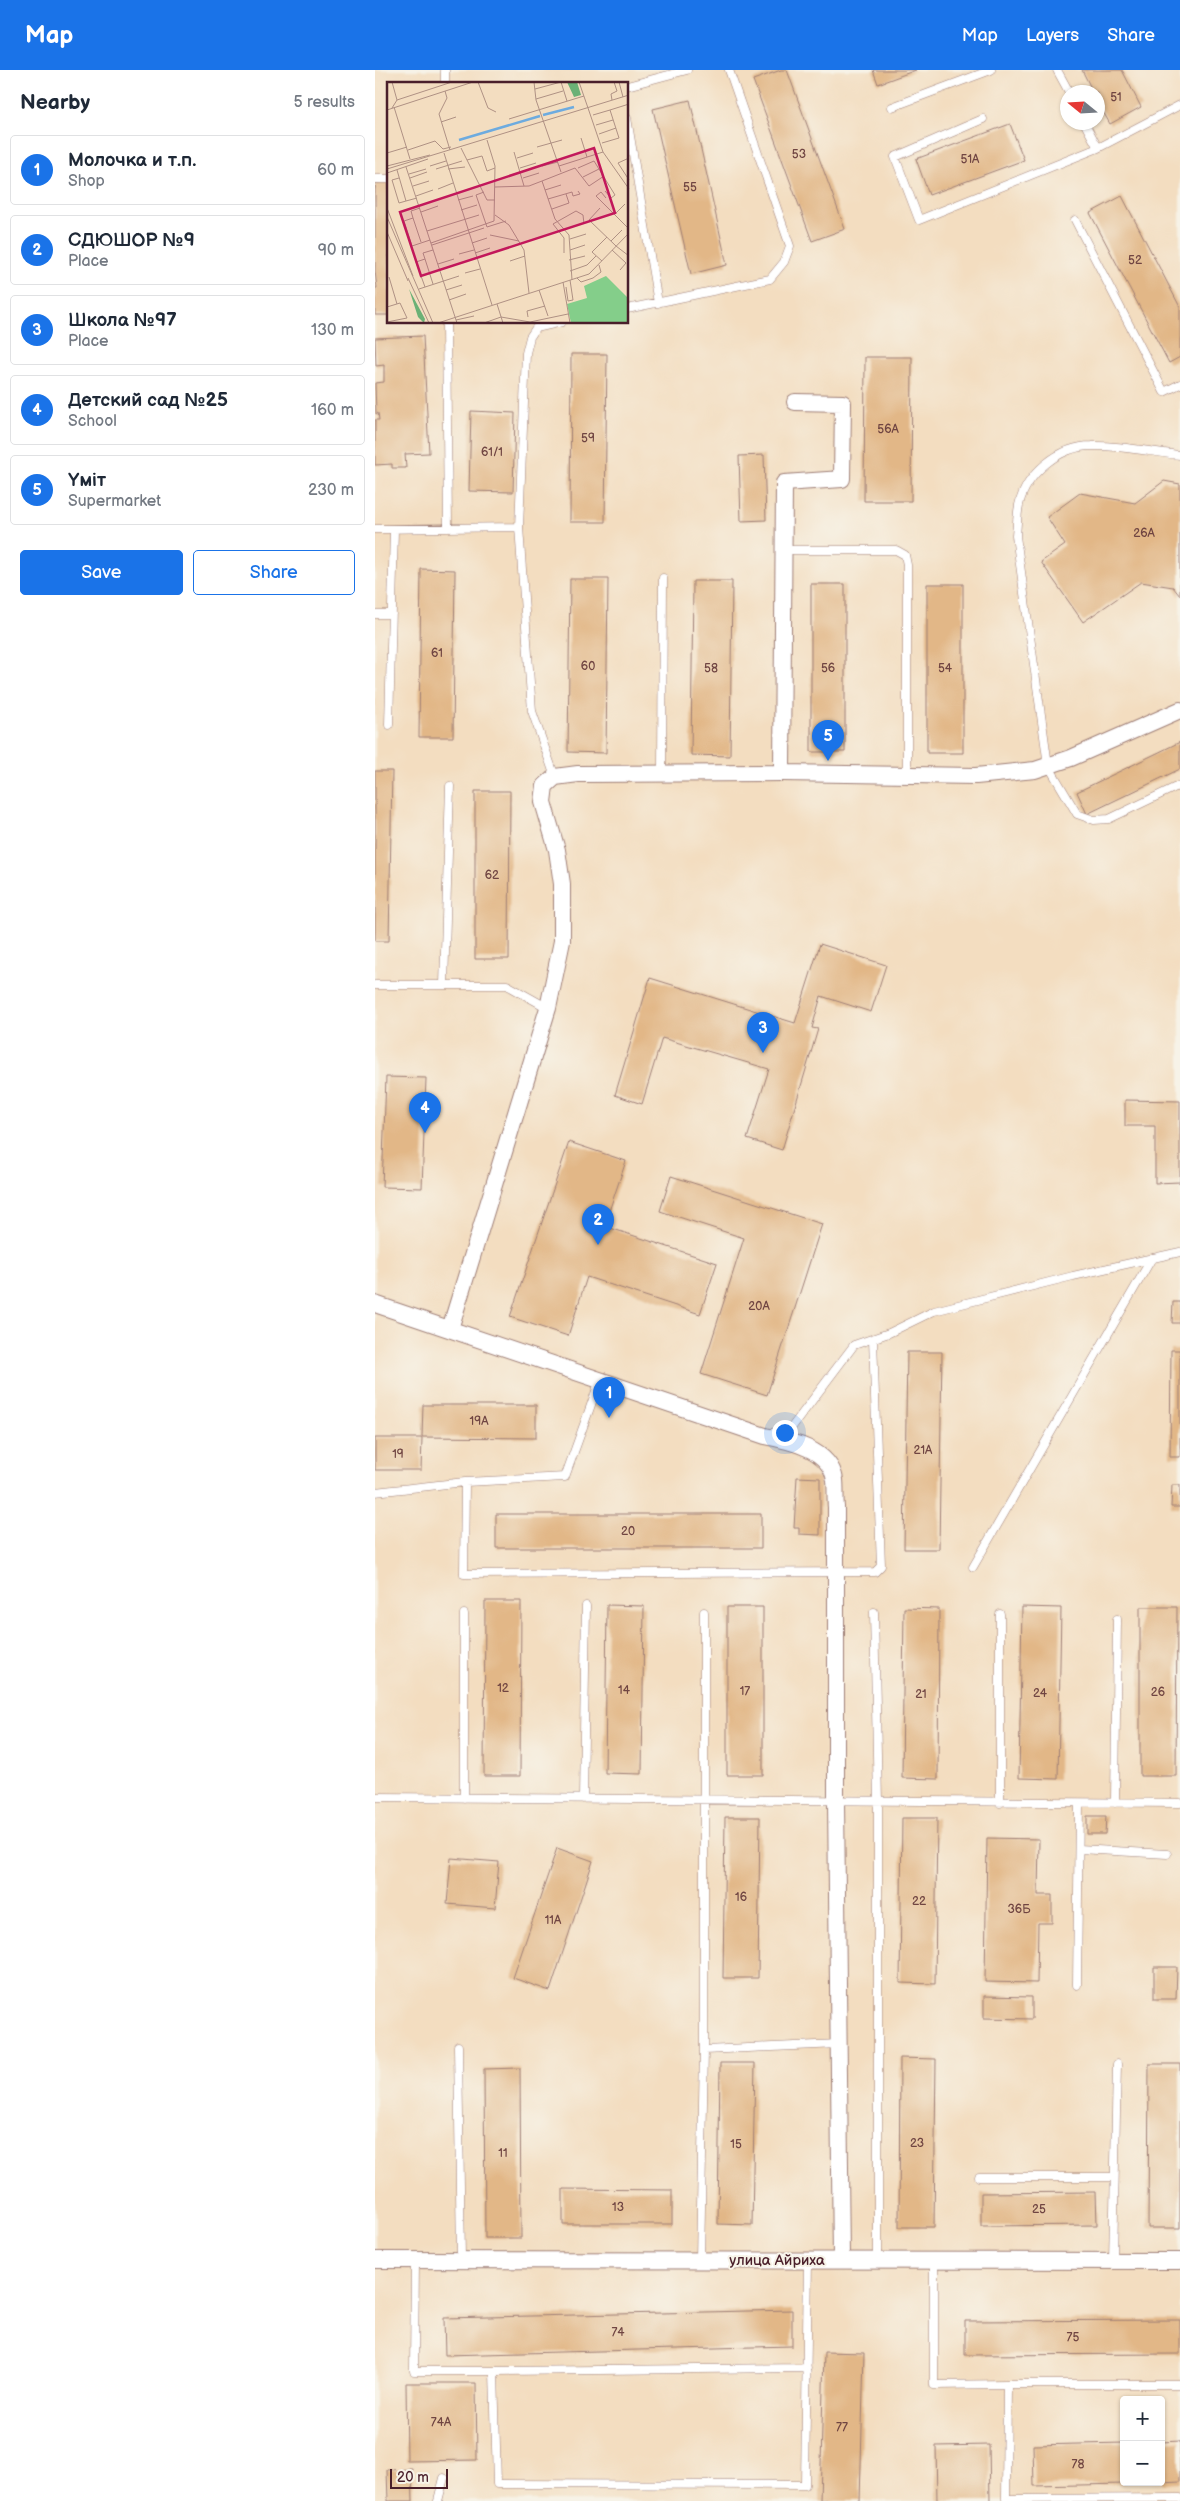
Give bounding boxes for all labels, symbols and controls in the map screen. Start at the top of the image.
text: Map [25,21,73,50]
text: Map [962,25,998,46]
text: Layers [1026,25,1079,46]
text: Share [1107,25,1155,46]
inset map [387,82,629,324]
north arrow [1060,85,1105,130]
text: Nearby [20,90,90,115]
house number: 51 [1110,90,1122,105]
text: 5 results [293,93,355,112]
house number: 53 [792,147,806,162]
text: Молочка и т.п. [68,149,196,172]
house number: 51А [961,152,980,167]
text: 1 [34,161,40,180]
text: 60 m [317,161,354,180]
text: Shop [68,172,105,191]
house number: 55 [683,180,697,195]
text: СДЮШОР №9 [68,229,195,252]
text: 2 [32,241,42,260]
text: 90 m [318,241,354,260]
text: Place [68,252,109,271]
house number: 52 [1128,253,1142,268]
text: Школа №97 [68,309,177,332]
text: 3 [32,321,42,340]
text: 130 m [311,321,354,340]
text: Place [68,332,109,351]
text: Детский сад №25 [68,389,228,412]
text: 4 [32,401,42,420]
text: 160 m [311,401,354,420]
text: School [68,412,117,431]
house number: 56А [877,422,899,437]
house number: 59 [581,431,595,446]
house number: 61/1 [481,445,503,460]
text: Үміт [68,469,106,492]
text: 5 [32,481,42,500]
text: 230 m [308,481,354,500]
text: Supermarket [68,492,161,511]
house number: 26А [1133,526,1156,541]
button: Save [20,550,183,595]
button: Share [193,550,355,595]
house number: 61 [431,646,443,661]
house number: 60 [581,659,595,674]
house number: 58 [704,661,718,676]
house number: 56 [821,661,835,676]
house number: 54 [938,661,953,676]
pin: 5 [812,720,844,761]
house number: 62 [485,868,499,883]
pin: 3 [747,1012,779,1053]
pin: 4 [409,1092,441,1133]
pin: 2 [582,1204,614,1245]
house number: 20А [748,1299,770,1314]
pin: 1 [593,1377,625,1418]
house number: 19А [470,1414,489,1429]
your location [772,1420,798,1446]
house number: 21А [914,1443,933,1458]
house number: 19 [392,1447,404,1462]
house number: 20 [621,1524,635,1539]
house number: 12 [497,1681,509,1696]
house number: 14 [618,1683,631,1698]
house number: 17 [740,1684,750,1699]
house number: 26 [1151,1685,1165,1700]
house number: 24 [1033,1686,1048,1701]
house number: 21 [915,1687,927,1702]
house number: 16 [735,1890,747,1905]
house number: 22 [912,1894,926,1909]
house number: 36Б [1007,1902,1031,1917]
house number: 11А [545,1913,562,1928]
house number: 23 [910,2136,924,2151]
house number: 15 [730,2137,742,2152]
house number: 11 [498,2146,508,2161]
house number: 13 [612,2200,624,2215]
house number: 25 [1032,2202,1046,2217]
street label: улица Айриха [729,2251,825,2270]
house number: 74 [611,2325,625,2340]
house number: 75 [1067,2330,1080,2345]
map controls [1120,2396,1165,2486]
button: + [1120,2396,1165,2441]
house number: 74А [431,2415,452,2430]
house number: 77 [836,2420,848,2435]
button: − [1120,2441,1165,2486]
house number: 78 [1072,2457,1084,2472]
scale bar [390,2466,447,2489]
text: 20 m [397,2469,429,2486]

